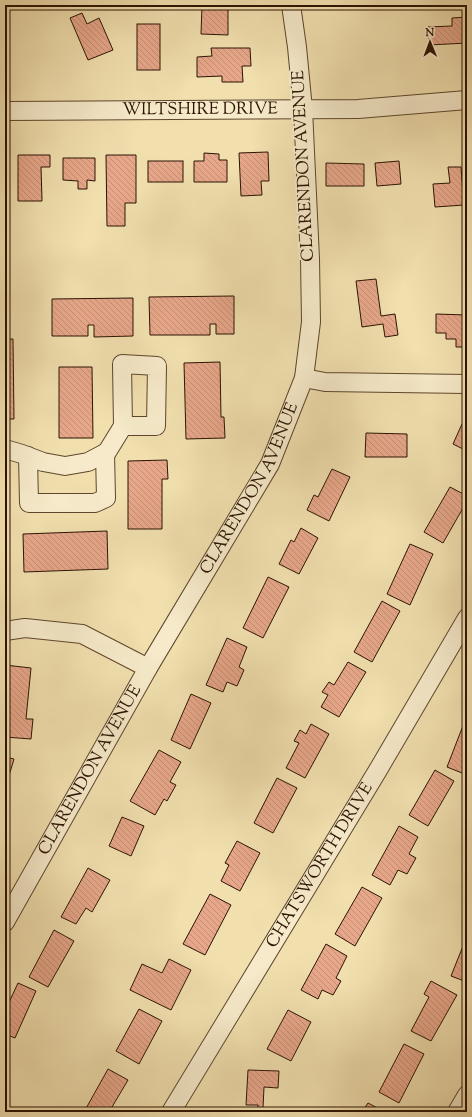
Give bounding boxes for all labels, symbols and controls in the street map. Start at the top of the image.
north arrow [410,22,450,62]
text: N [424,25,435,41]
street label: CLARENDON AVENUE [287,70,321,262]
street label: WILTSHIRE DRIVE [122,97,278,122]
street label: CLARENDON AVENUE [194,399,305,579]
street label: CLARENDON AVENUE [33,681,148,860]
street label: CHATSWORTH DRIVE [261,778,379,953]

